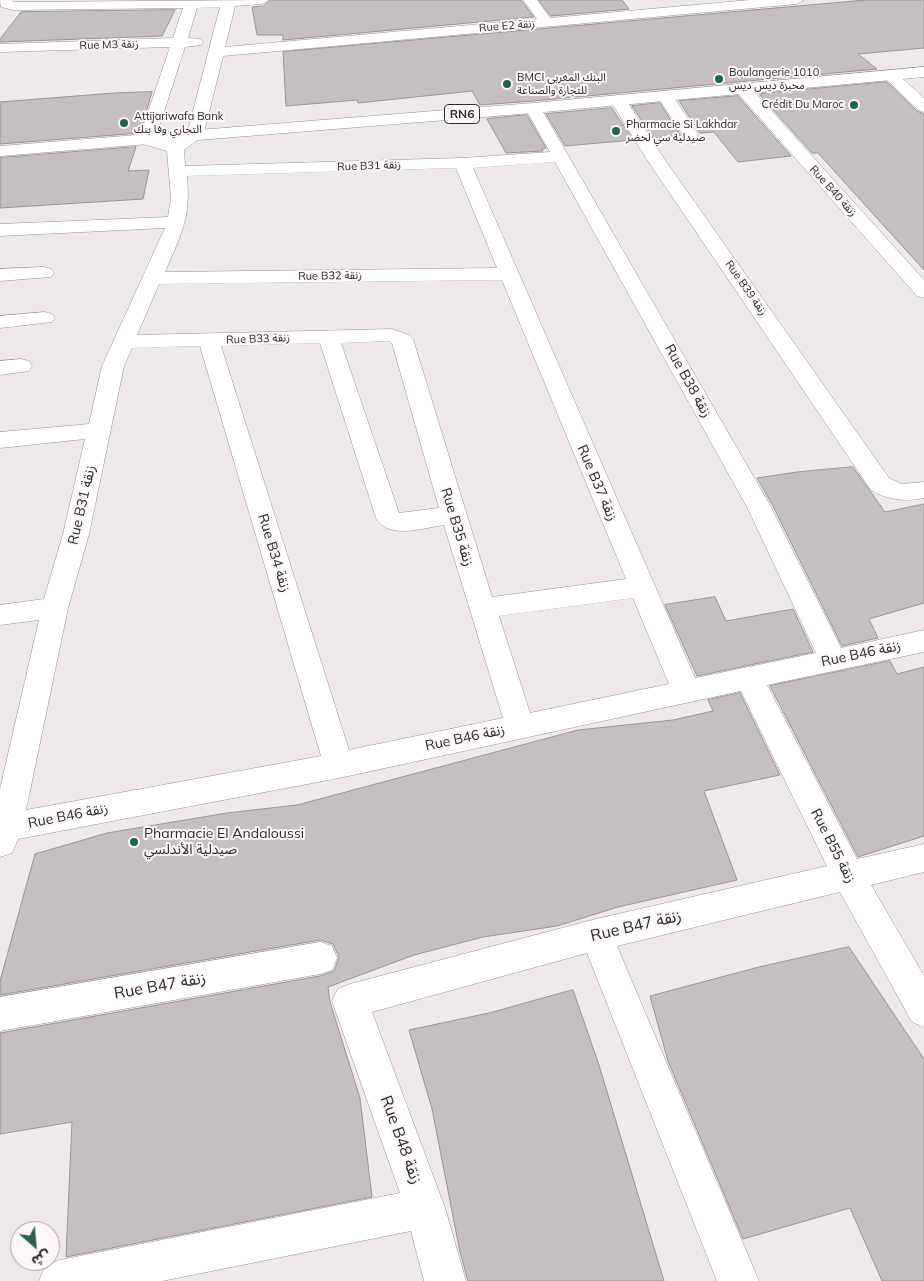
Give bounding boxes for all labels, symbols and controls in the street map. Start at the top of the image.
street label: Rue E2 زنقة [478,17,536,35]
street label: Rue M3 زنقة [79,37,139,53]
place label: Boulangerie 1010 مخبزة ديس ديس [729,66,819,92]
place label: BMCI البنك المغربي للتجارة والصناعة [517,71,606,97]
marker: Boulangerie 1010 مخبزة ديس ديس [713,73,725,85]
marker: BMCI البنك المغربي للتجارة والصناعة [501,78,513,90]
place label: Crédit Du Maroc [762,98,844,112]
marker: Crédit Du Maroc [848,99,860,111]
road number: RN6 [444,105,480,124]
place label: Attijariwafa Bank التجاري وفا بنك [134,110,223,136]
marker: Attijariwafa Bank التجاري وفا بنك [118,117,130,129]
place label: Pharmacie Si Lakhdar صيدلية سي لخضر [626,118,738,144]
marker: Pharmacie Si Lakhdar صيدلية سي لخضر [610,125,622,137]
street label: Rue B31 زنقة [337,158,401,174]
street label: Rue B40 زنقة [807,163,859,219]
street label: Rue B39 زنقة [722,258,770,318]
street label: Rue B32 زنقة [298,269,362,283]
street label: Rue B33 زنقة [226,331,290,347]
street label: Rue B38 زنقة [661,341,715,421]
street label: Rue B37 زنقة [573,442,621,524]
street label: Rue B31 زنقة [65,464,99,546]
street label: Rue B35 زنقة [437,486,477,568]
street label: Rue B34 زنقة [254,512,294,594]
street label: Rue B46 زنقة [820,637,902,671]
street label: Rue B46 زنقة [424,721,506,755]
street label: Rue B46 زنقة [27,800,109,832]
street label: Rue B55 زنقة [807,806,859,886]
place label: Pharmacie El Andaloussi صيدلية الأندلسي [144,826,304,859]
marker: Pharmacie El Andaloussi صيدلية الأندلسي [128,836,140,848]
street label: Rue B47 زنقة [589,906,683,946]
street label: Rue B47 زنقة [113,968,207,1004]
street label: Rue B48 زنقة [376,1093,426,1187]
north arrow [10,1221,60,1271]
text: ش [29,1246,54,1271]

